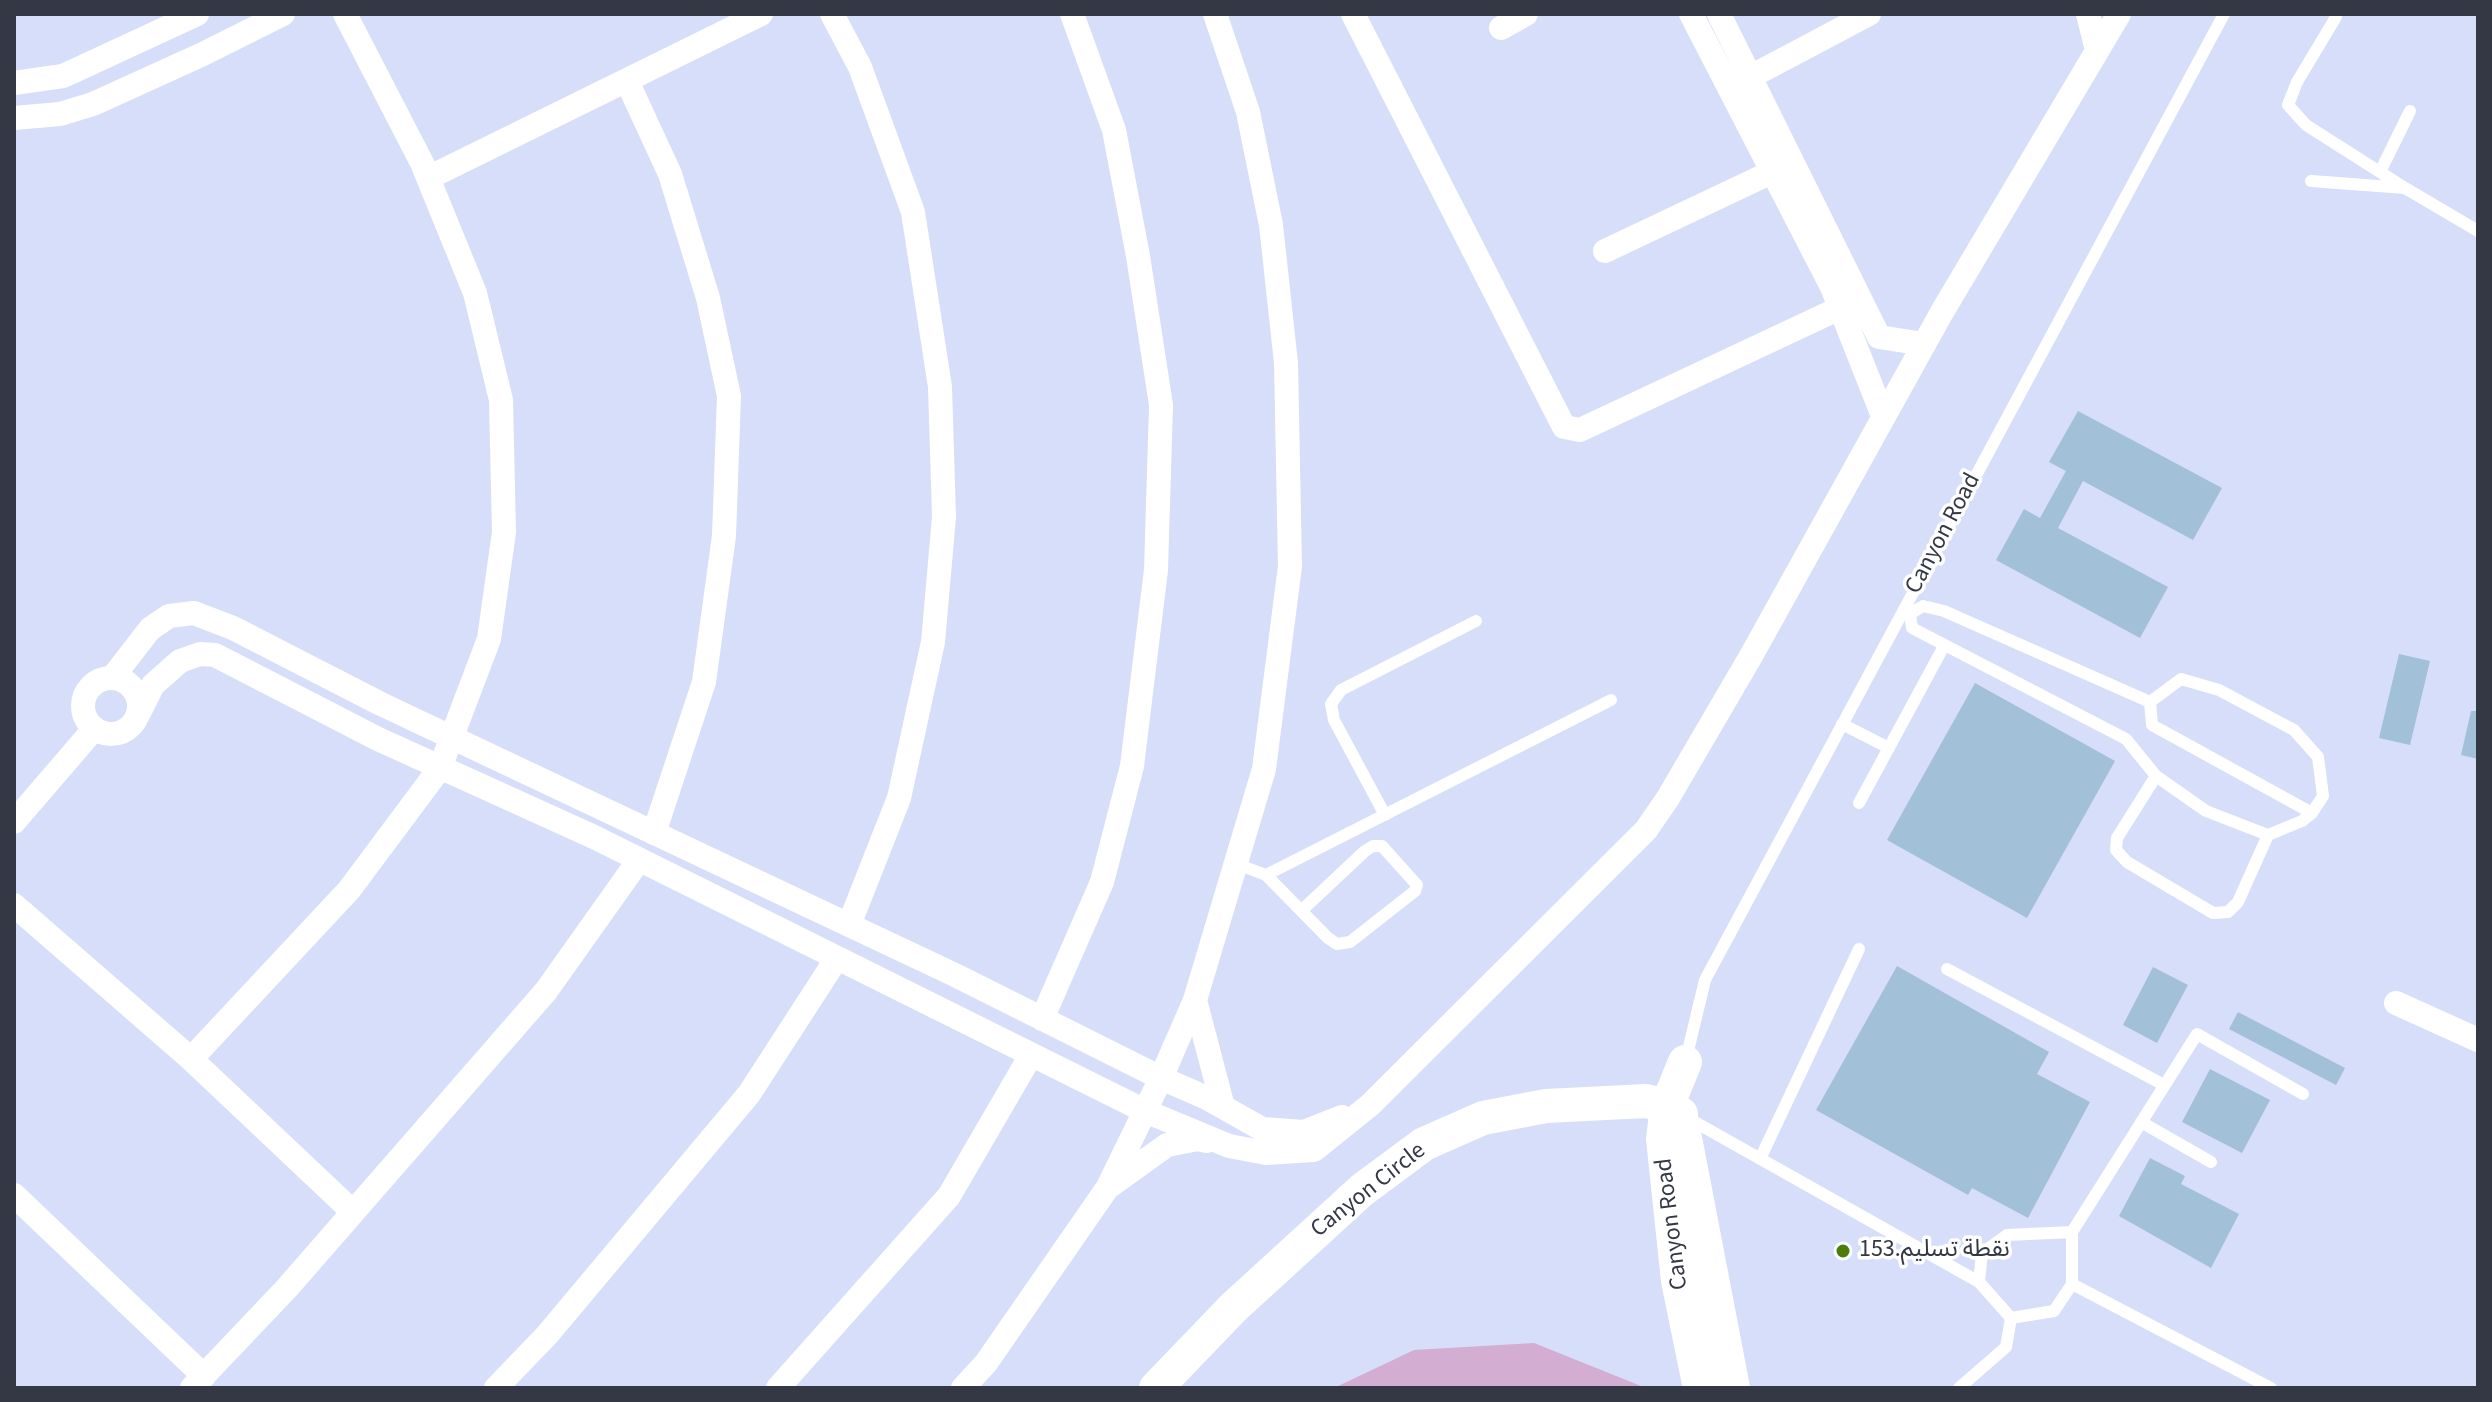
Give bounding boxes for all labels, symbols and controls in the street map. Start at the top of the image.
street label: Canyon Road [1900,469,1988,599]
street label: Canyon Circle [1306,1137,1432,1245]
street label: Canyon Road [1651,1156,1695,1292]
place label: نقطة تسليم.153 [1859,1237,2010,1265]
marker: نقطة تسليم.153 [1834,1242,1852,1260]

